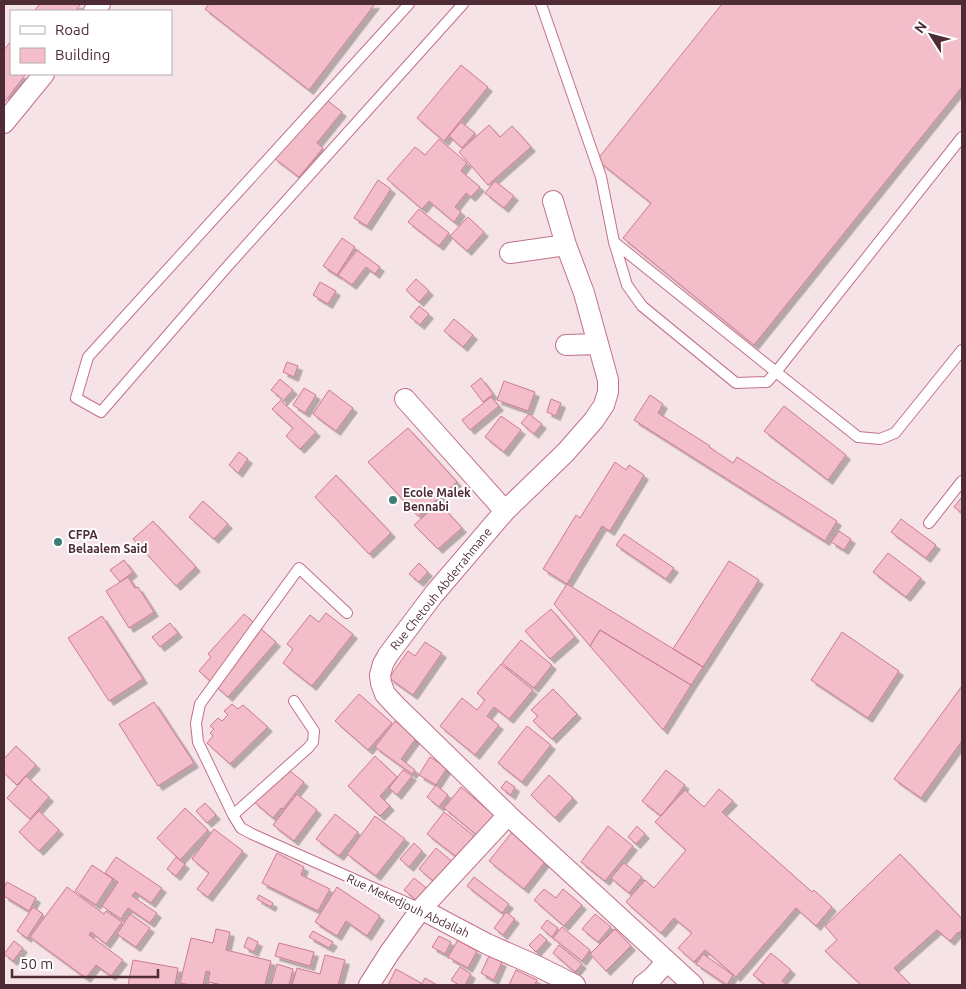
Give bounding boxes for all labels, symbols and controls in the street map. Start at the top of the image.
legend [10,10,172,75]
north arrow [906,10,956,60]
text: N [911,18,930,36]
text: Road [55,21,90,38]
text: Building [55,46,110,63]
place label: Ecole Malek Bennabi [403,486,471,513]
marker: Ecole Malek Bennabi [387,494,399,506]
street label: Rue Chetouh Abderrahmane [387,525,494,652]
place label: CFPA Belaalem Said [68,528,147,555]
marker: CFPA Belaalem Said [52,536,64,548]
street label: Rue Mekedjouh Abdallah [345,871,472,940]
scale bar [12,946,159,978]
text: 50 m [20,955,53,972]

